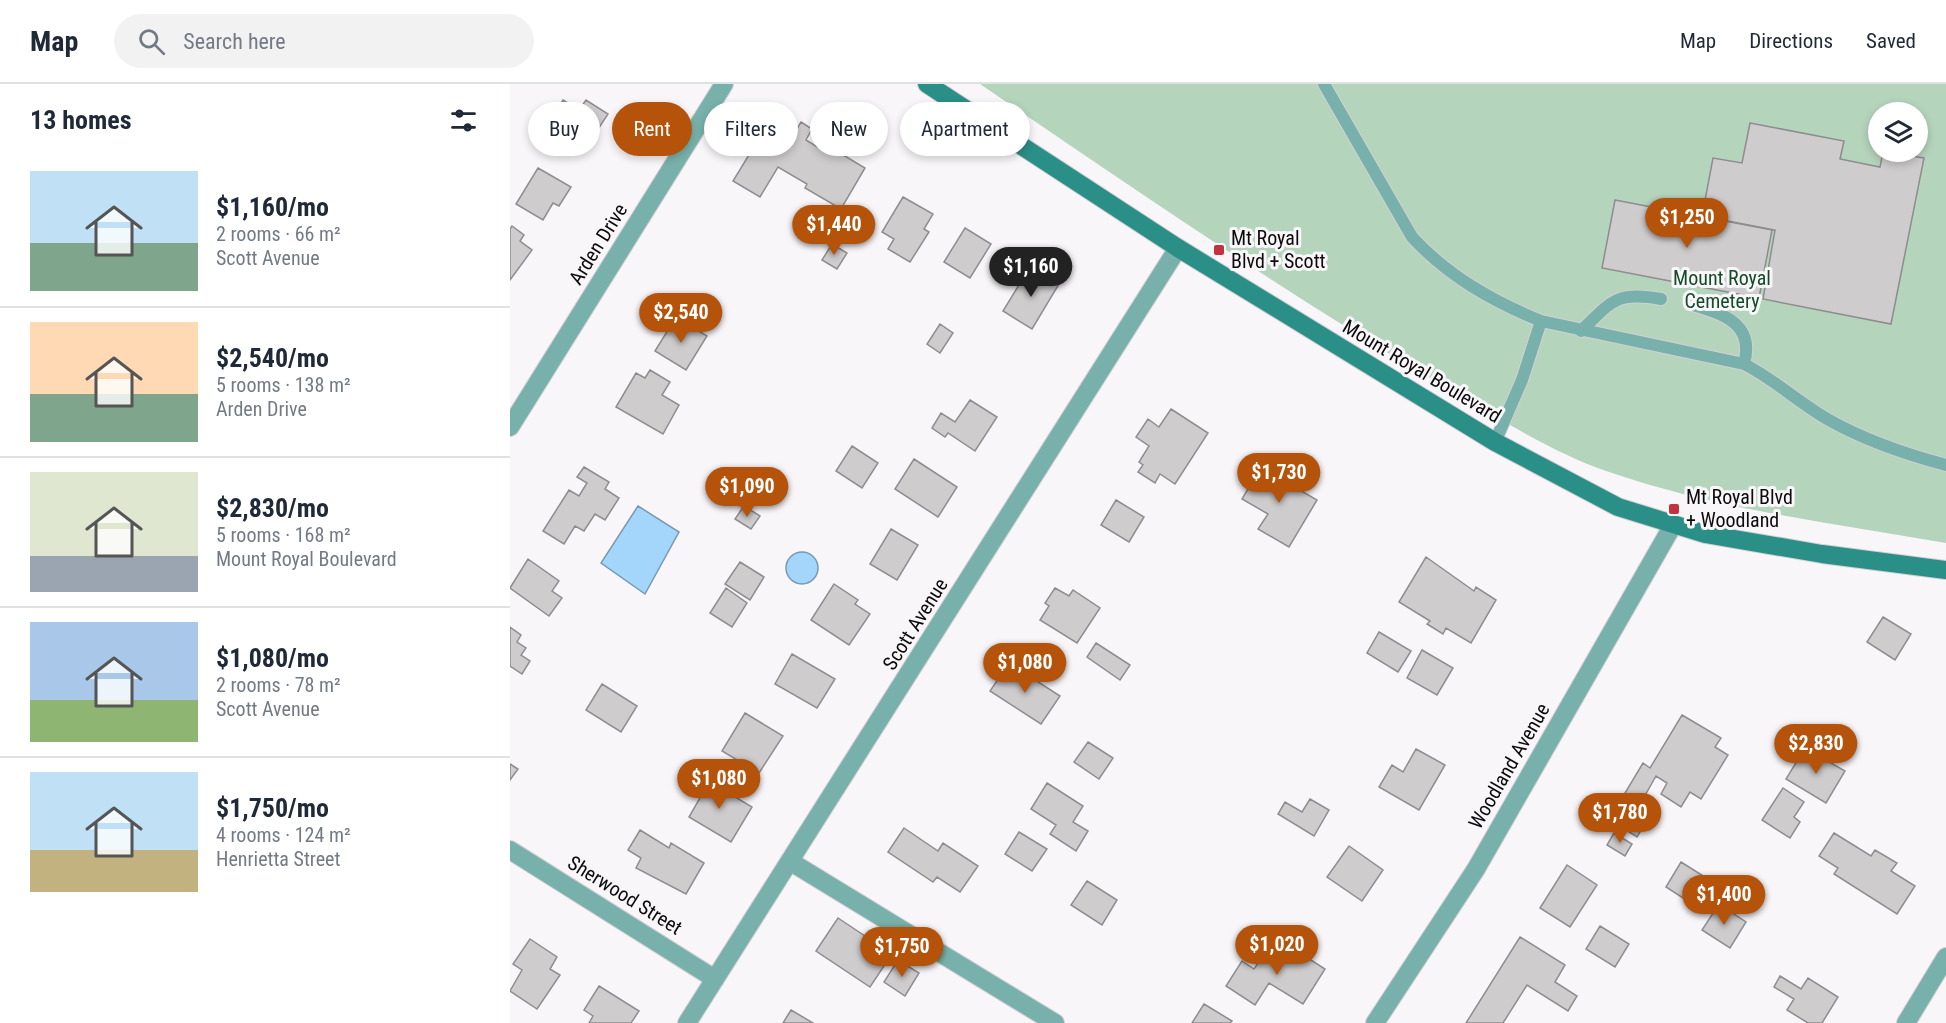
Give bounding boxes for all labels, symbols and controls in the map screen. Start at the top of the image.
search box [114,14,534,68]
text: Map [30,25,78,58]
icon: search [135,25,168,58]
text: Search here [183,29,286,54]
text: Map [1680,29,1716,53]
text: Directions [1749,29,1833,53]
text: Saved [1866,29,1916,53]
chip: Buy [528,102,600,156]
chip: Rent [612,102,692,156]
chip: Filters [704,102,798,156]
chip: New [810,102,888,156]
chip: Apartment [900,102,1030,156]
map controls [1868,102,1928,162]
button: layers [1868,102,1928,162]
icon: filters [447,104,480,137]
text: 13 homes [30,105,132,135]
text: $1,160/mo [216,192,329,222]
icon: home [78,195,150,267]
pin: $1,250 [1638,198,1736,249]
street label: Arden Drive [564,199,632,289]
pin: $1,440 [785,205,883,256]
text: $1,250 [1659,205,1715,229]
text: $1,440 [806,212,862,236]
text: 2 rooms · 66 m² [216,222,341,246]
place label: Mt Royal Blvd + Scott [1231,226,1326,273]
marker: Mt Royal Blvd + Scott [1212,243,1226,257]
text: Scott Avenue [216,246,320,270]
pin: $1,160 [982,247,1080,298]
text: $1,160 [1003,254,1059,278]
park label: Mount Royal Cemetery [1673,266,1771,313]
pin: $2,540 [632,293,730,344]
text: $2,540 [653,300,709,324]
street label: Mount Royal Boulevard [1338,314,1506,428]
text: $2,540/mo [216,343,329,373]
icon: home [78,346,150,418]
text: 5 rooms · 138 m² [216,373,351,397]
text: Arden Drive [216,397,307,421]
pin: $1,730 [1230,453,1328,504]
text: $1,730 [1251,460,1307,484]
pin: $1,090 [698,467,796,518]
text: $1,090 [719,474,775,498]
place label: Mt Royal Blvd + Woodland [1686,485,1793,532]
text: $2,830/mo [216,493,329,523]
icon: home [78,496,150,568]
marker: Mt Royal Blvd + Woodland [1667,502,1681,516]
text: 5 rooms · 168 m² [216,523,351,547]
text: Mount Royal Boulevard [216,547,397,571]
street label: Scott Avenue [877,574,953,674]
text: $1,080/mo [216,643,329,673]
pin: $1,080 [976,643,1074,694]
icon: home [78,646,150,718]
text: $1,080 [997,650,1053,674]
text: 2 rooms · 78 m² [216,673,341,697]
text: Scott Avenue [216,697,320,721]
street label: Woodland Avenue [1463,699,1555,833]
pin: $2,830 [1767,724,1865,775]
text: $2,830 [1788,731,1844,755]
pin: $1,080 [670,759,768,810]
text: $1,080 [691,766,747,790]
text: $1,750/mo [216,793,329,823]
pin: $1,780 [1571,793,1669,844]
icon: home [78,796,150,868]
text: $1,780 [1592,800,1648,824]
text: 4 rooms · 124 m² [216,823,351,847]
text: Henrietta Street [216,847,340,871]
street label: Sherwood Street [563,850,687,940]
pin: $1,400 [1675,875,1773,926]
text: $1,400 [1696,882,1752,906]
pin: $1,020 [1228,925,1326,976]
pin: $1,750 [853,927,951,978]
text: $1,020 [1249,932,1305,956]
text: $1,750 [874,934,930,958]

